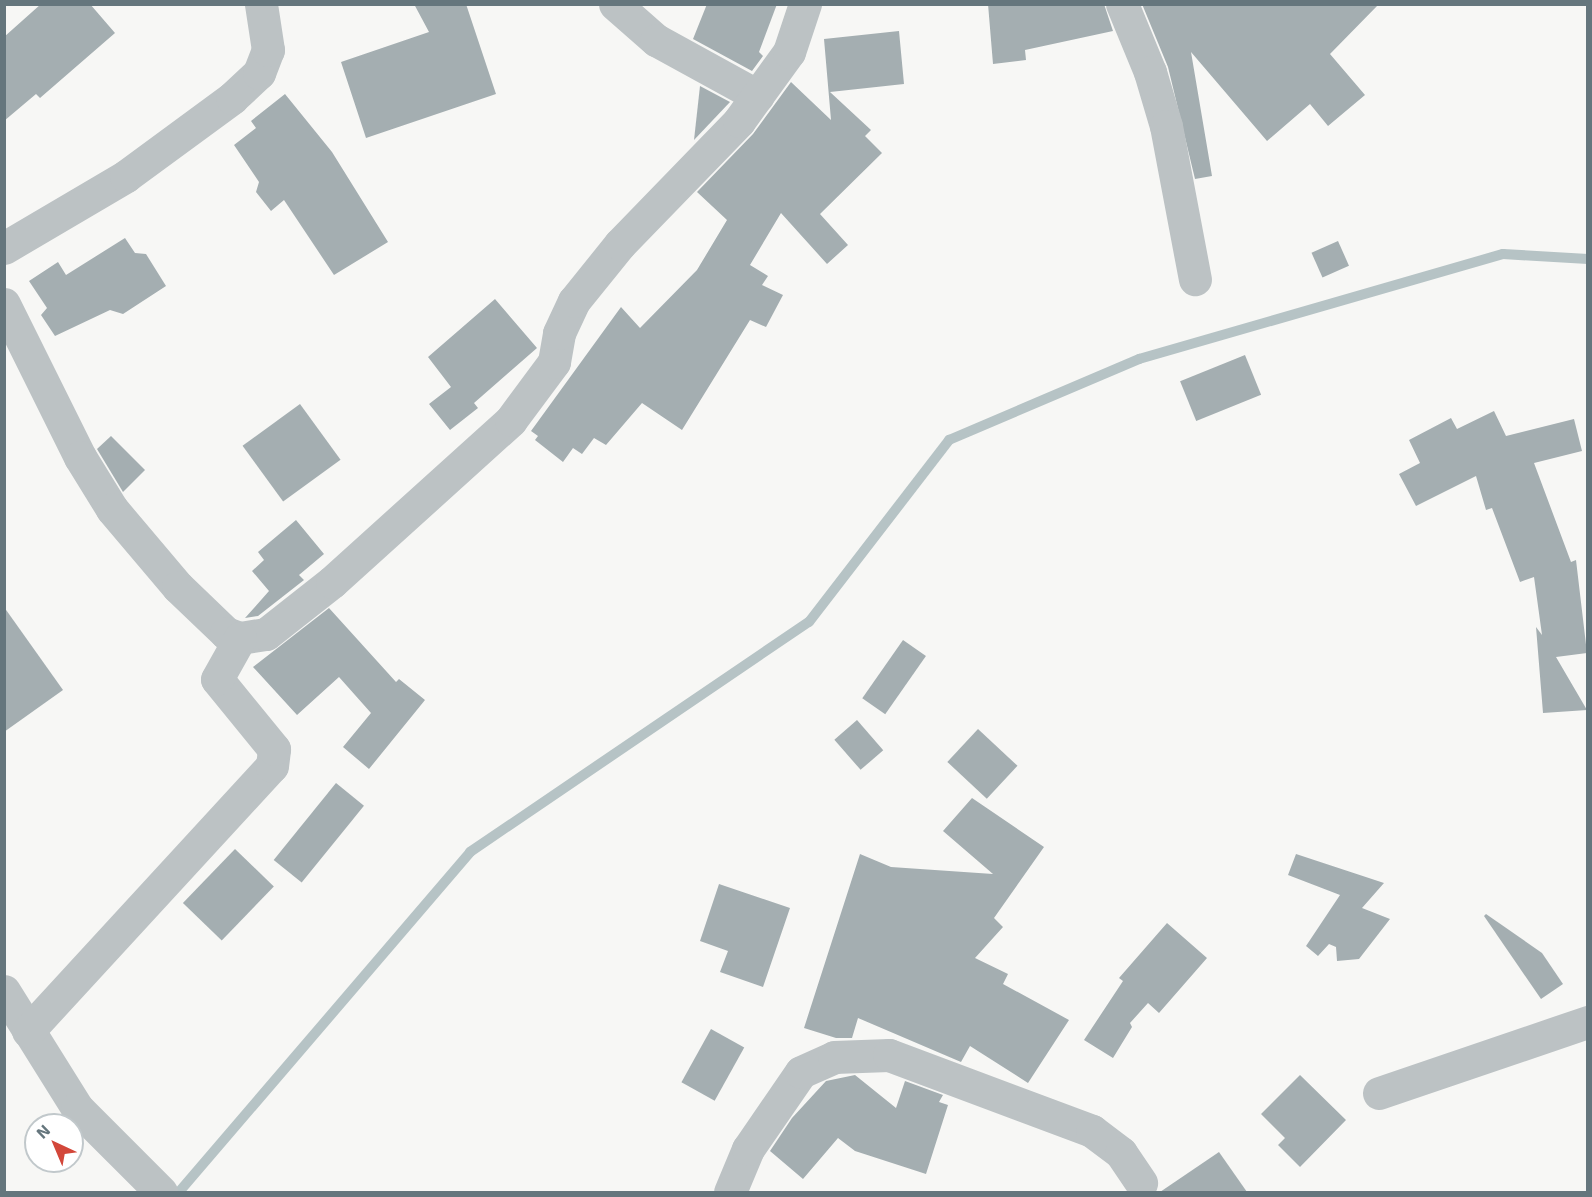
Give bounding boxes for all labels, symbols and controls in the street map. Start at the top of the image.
north arrow [24,1113,84,1173]
text: N [32,1120,53,1142]

